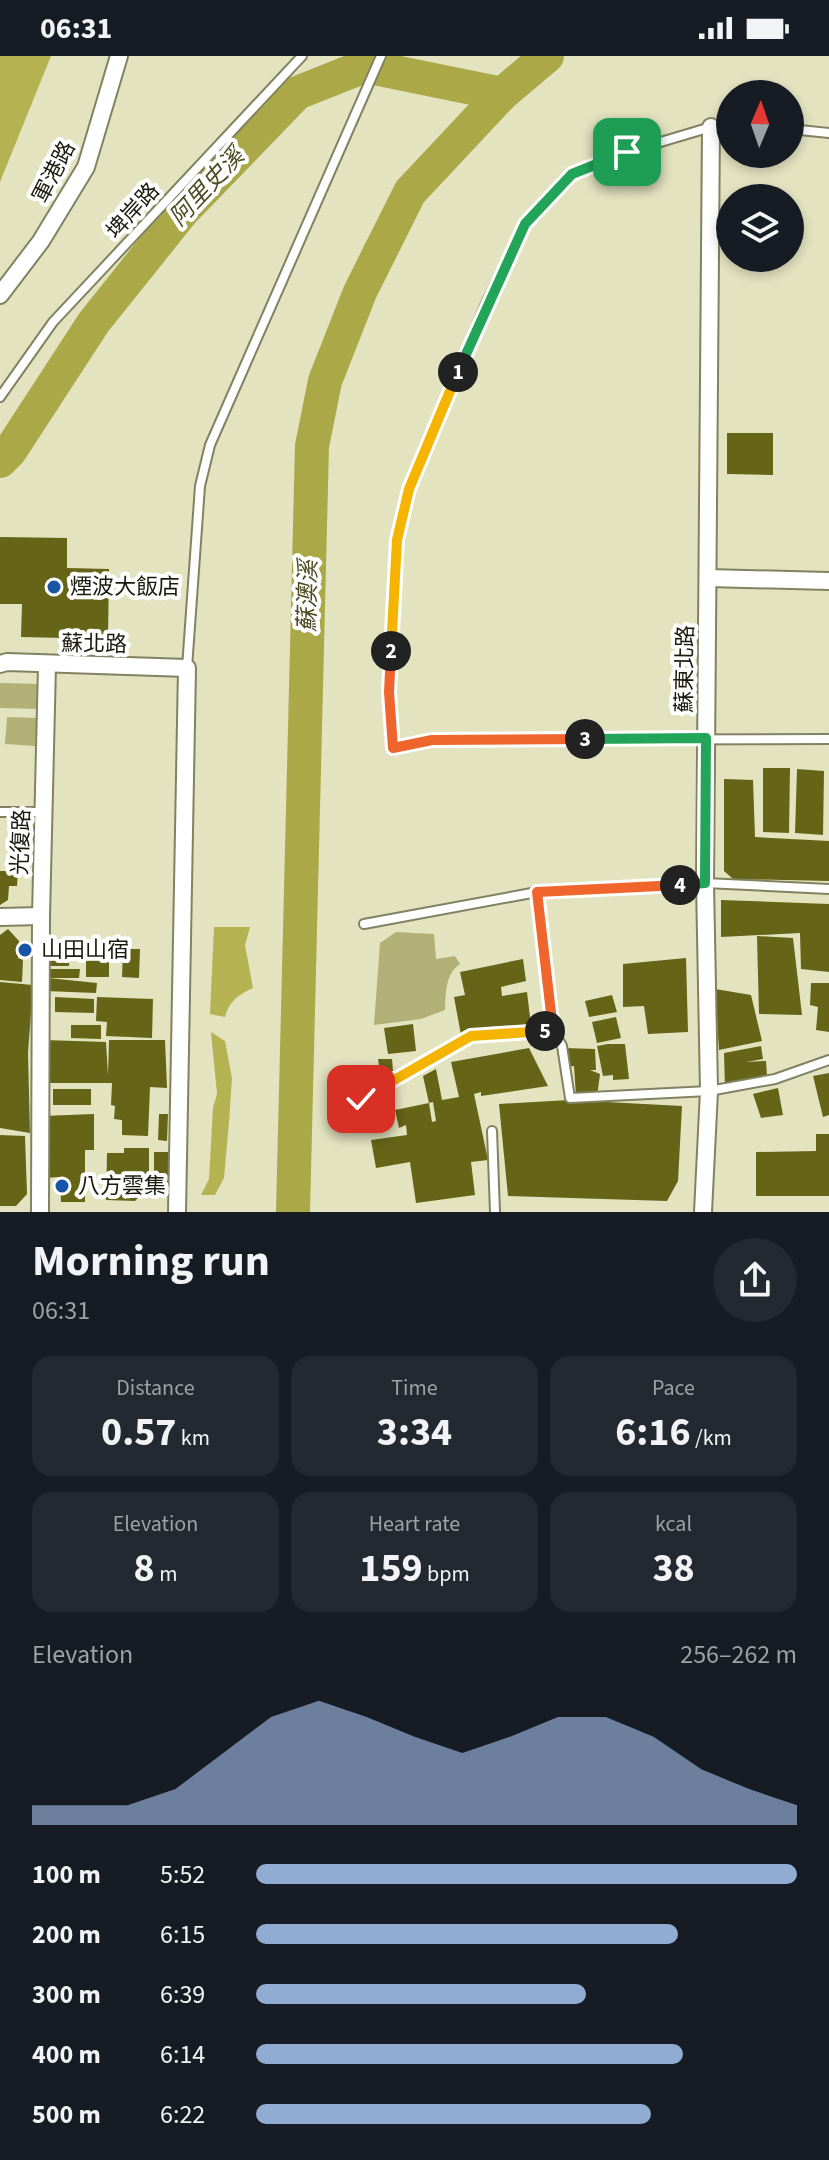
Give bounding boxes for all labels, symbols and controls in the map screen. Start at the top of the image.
text: 06:31 [40,7,112,50]
north arrow [716,80,804,168]
map controls [716,80,804,272]
pin [593,118,661,186]
icon: arrive [605,130,649,174]
street label: 軍港路 [25,135,83,209]
water label: 阿里史溪 [161,138,255,234]
street label: 埤岸路 [99,176,167,246]
button: layers [716,184,804,272]
pin: 1 [438,352,478,392]
text: 1 [452,356,464,388]
water label: 蘇澳溪 [290,557,326,632]
place label: 煙波大飯店 [70,571,180,603]
marker: 煙波大飯店 [45,578,63,596]
street label: 蘇東北路 [668,625,702,713]
street label: 蘇北路 [61,627,127,661]
pin: 2 [371,631,411,671]
text: 2 [385,635,397,667]
pin: 3 [565,719,605,759]
text: 3 [579,723,591,755]
street label: 光復路 [4,808,38,876]
pin: 4 [660,865,700,905]
text: 4 [674,869,686,901]
place label: 山田山宿 [41,934,129,966]
marker: 山田山宿 [16,941,34,959]
pin: 5 [525,1011,565,1051]
text: 5 [539,1015,551,1047]
pin [327,1065,395,1133]
icon: check [339,1077,383,1121]
place label: 八方雲集 [78,1170,166,1202]
marker: 八方雲集 [53,1177,71,1195]
text: Morning run [32,1230,270,1293]
button: share [713,1238,797,1322]
text: 06:31 [32,1292,90,1329]
text: Distance [116,1372,195,1404]
text: Time [391,1372,438,1404]
text: Pace [652,1372,695,1404]
text: 0.57 [101,1404,176,1461]
text: 3:34 [377,1404,452,1461]
text: 6:16 [615,1404,691,1461]
text: km [176,1422,210,1454]
text: /km [691,1422,732,1454]
text: Elevation [113,1508,198,1540]
text: Heart rate [369,1508,460,1540]
text: kcal [655,1508,692,1540]
text: 8 [134,1540,155,1597]
text: 159 [359,1540,423,1597]
text: 38 [652,1540,695,1597]
text: m [155,1558,177,1590]
text: bpm [423,1558,470,1590]
text: Elevation [32,1636,133,1673]
text: 256–262 m [680,1636,797,1673]
text: 100 m [32,1856,101,1893]
text: 5:52 [160,1856,205,1893]
text: 200 m [32,1916,101,1953]
text: 6:15 [160,1916,205,1953]
text: 300 m [32,1976,101,2013]
text: 6:39 [160,1976,205,2013]
text: 400 m [32,2036,101,2073]
text: 6:14 [160,2036,205,2073]
text: 500 m [32,2096,101,2133]
text: 6:22 [160,2096,205,2133]

